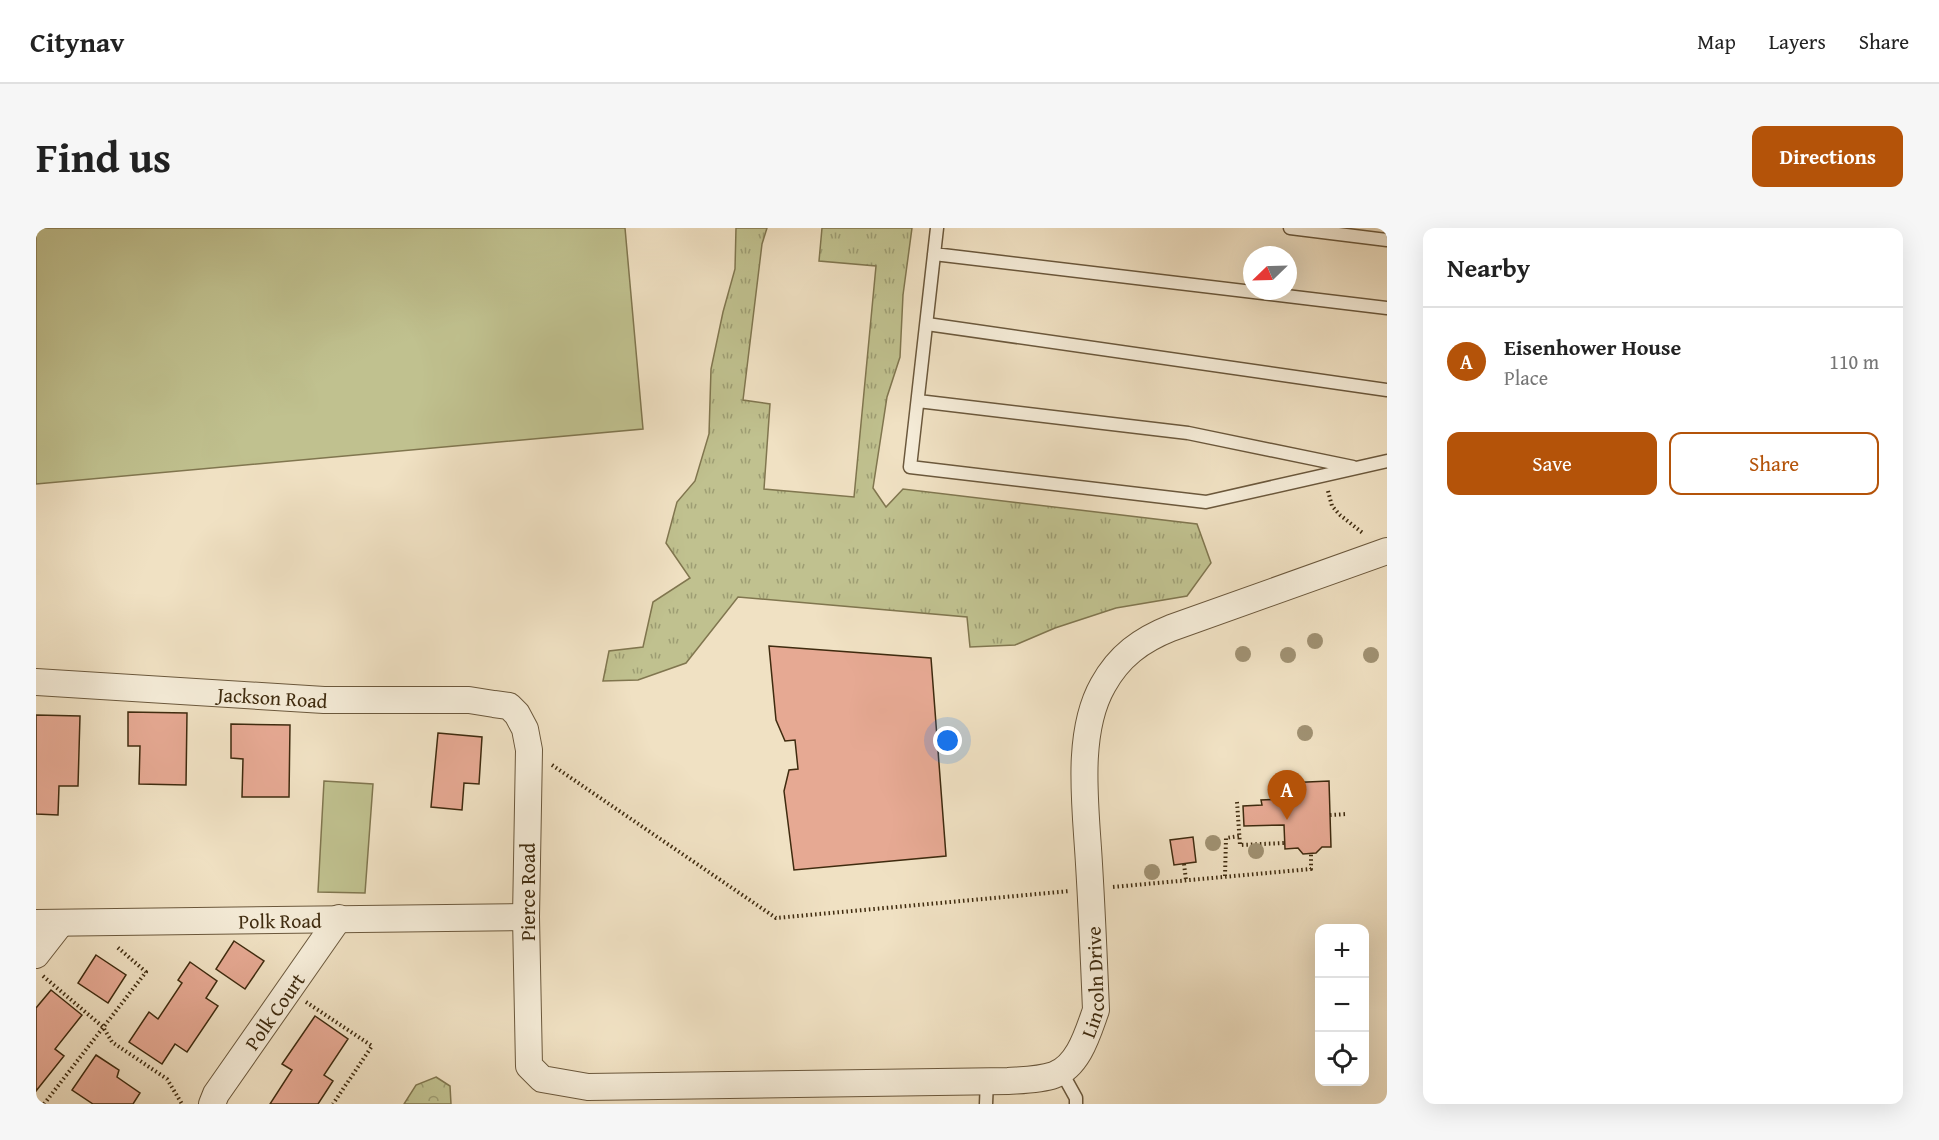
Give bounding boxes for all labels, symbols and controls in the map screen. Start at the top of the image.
text: Citynav [30,21,124,62]
text: Map [1697,26,1736,57]
text: Layers [1769,26,1826,57]
text: Share [1859,26,1909,57]
text: Find us [36,126,171,187]
button: Directions [1752,126,1903,187]
north arrow [1243,246,1297,300]
text: Nearby [1447,248,1530,287]
text: Eisenhower House [1504,331,1681,363]
text: A [1460,347,1473,376]
text: 110 m [1829,347,1879,376]
text: Place [1504,363,1548,392]
button: Save [1447,432,1657,495]
button: Share [1669,432,1879,495]
street label: Jackson Road [214,679,329,715]
your location [933,726,962,755]
pin: A [1268,770,1306,820]
street label: Pierce Road [513,843,542,941]
street label: Polk Road [238,905,322,935]
map controls [1315,924,1369,1086]
button: + [1315,924,1369,978]
street label: Lincoln Drive [1073,926,1111,1042]
street label: Polk Court [237,966,311,1056]
button: − [1315,978,1369,1032]
button: locate [1315,1032,1369,1086]

